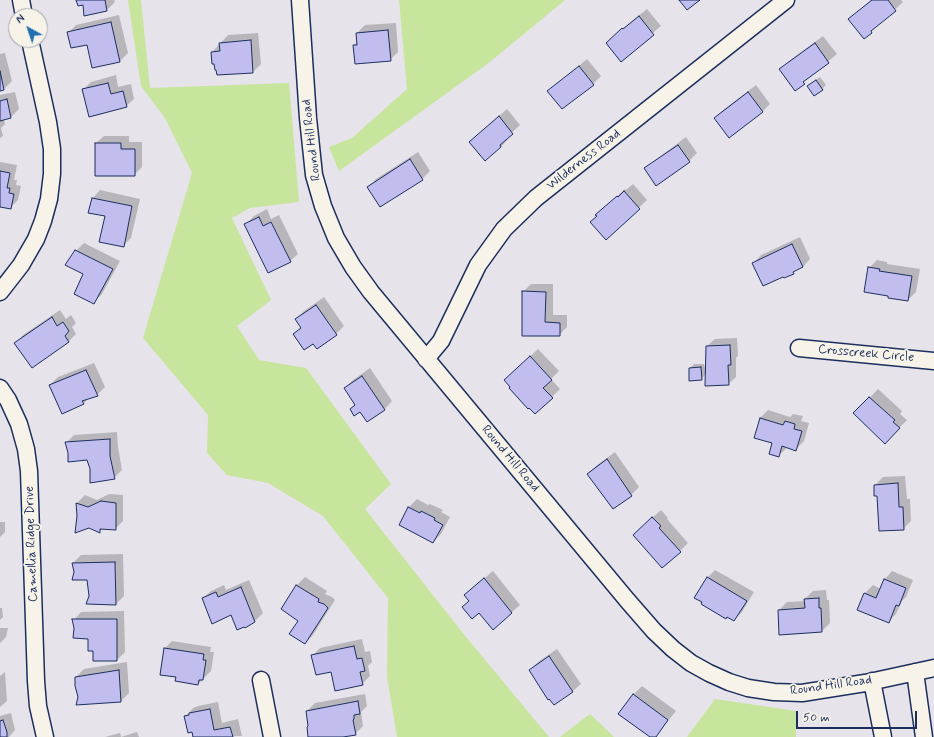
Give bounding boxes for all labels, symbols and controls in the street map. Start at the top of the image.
north arrow [8,8,48,48]
text: N [14,12,28,27]
street label: Round Hill Road [299,98,325,182]
street label: Wilderness Road [544,126,624,194]
street label: Crosscreek Circle [817,342,915,366]
street label: Round Hill Road [478,422,542,496]
street label: Camellia Ridge Drive [22,486,42,602]
street label: Round Hill Road [789,673,873,699]
scale bar [798,703,919,729]
text: 50 m [803,710,830,726]

